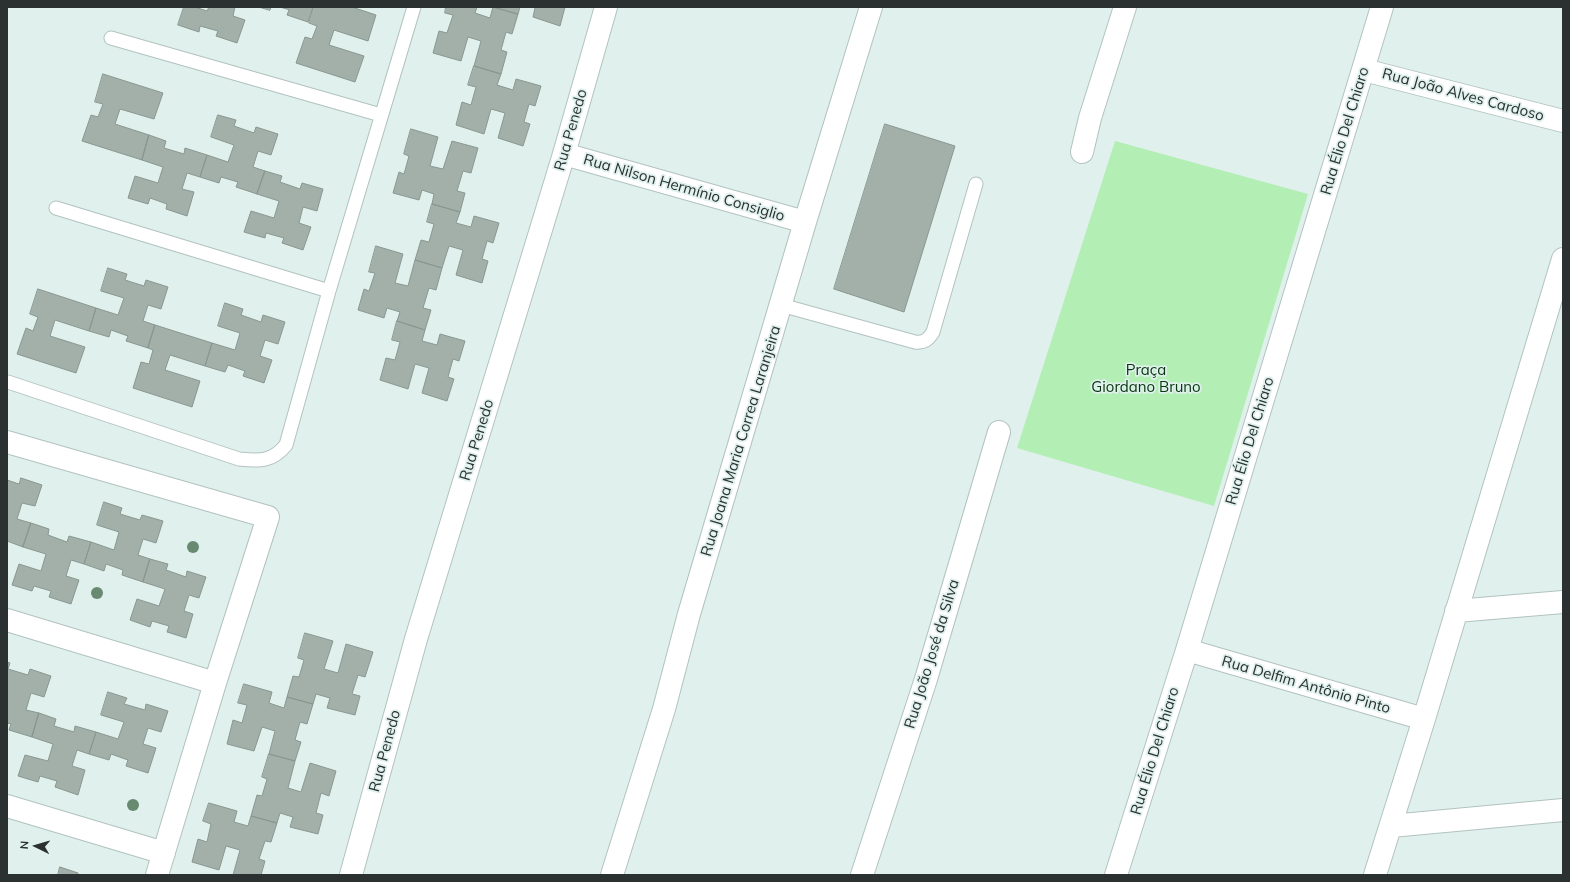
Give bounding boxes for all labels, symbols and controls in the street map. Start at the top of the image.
street label: Rua Élio Del Chiaro [1317,65,1373,197]
street label: Rua João Alves Cardoso [1380,65,1546,125]
street label: Rua Penedo [551,87,591,173]
street label: Rua Nilson Hermínio Consiglio [581,151,787,225]
street label: Rua Joana Maria Correa Laranjeira [697,324,785,558]
park label: Praça Giordano Bruno [1091,361,1201,396]
street label: Rua Élio Del Chiaro [1222,375,1278,507]
street label: Rua Penedo [456,397,498,483]
street label: Rua João José da Silva [901,577,963,731]
street label: Rua Delfim Antônio Pinto [1219,652,1393,718]
street label: Rua Élio Del Chiaro [1127,685,1183,817]
street label: Rua Penedo [365,708,405,794]
north arrow [16,826,56,866]
text: N [17,840,31,850]

